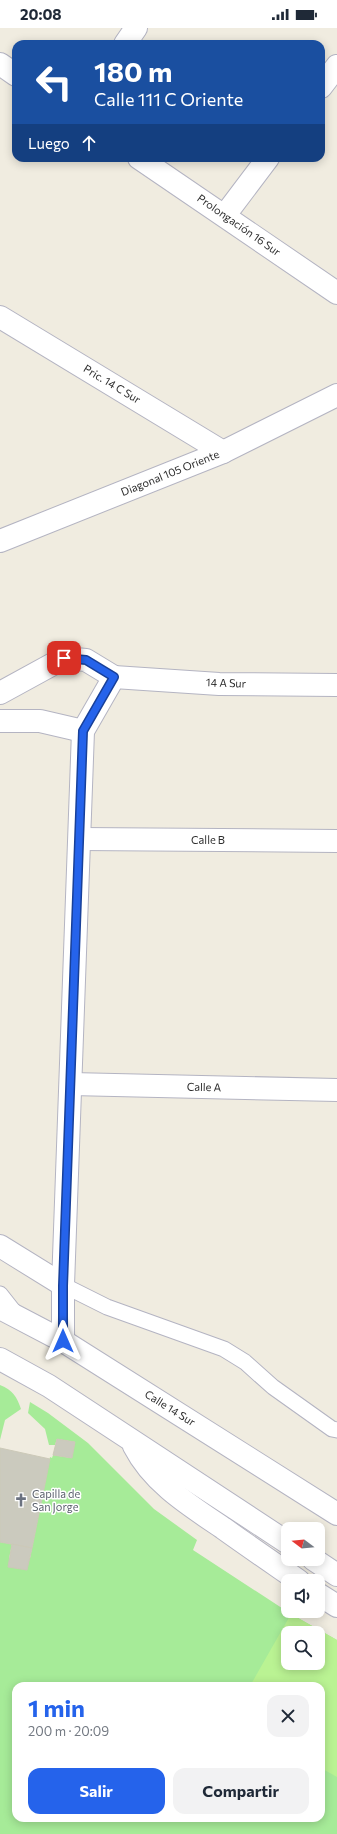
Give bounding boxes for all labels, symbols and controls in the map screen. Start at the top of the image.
text: 20:08 [20,5,62,23]
text: 180 m [94,54,172,88]
icon: left [28,56,80,108]
text: Calle 111 C Oriente [94,88,243,110]
icon: ahead [78,132,100,154]
text: Luego [28,134,70,152]
street label: Prolongación 16 Sur [195,191,284,259]
street label: Pric. 14 C Sur [81,361,144,406]
street label: Diagonal 105 Oriente [119,447,221,498]
pin [47,641,81,675]
icon: arrive [53,647,75,669]
street label: 14 A Sur [206,675,247,690]
street label: Calle B [191,833,225,846]
street label: Calle A [187,1080,222,1093]
position arrow [42,1320,84,1362]
street label: Calle 14 Sur [143,1387,198,1429]
place label: Capilla de San Jorge [32,1487,80,1514]
church icon: Capilla de San Jorge [13,1492,29,1508]
north arrow [281,1522,325,1566]
map controls [281,1522,325,1670]
button: sound [281,1574,325,1618]
button: search [281,1626,325,1670]
text: 1 min [28,1693,85,1722]
button: close [267,1695,309,1737]
text: 200 m · 20:09 [28,1723,109,1739]
button: Salir [28,1768,165,1814]
button: Compartir [173,1768,309,1814]

